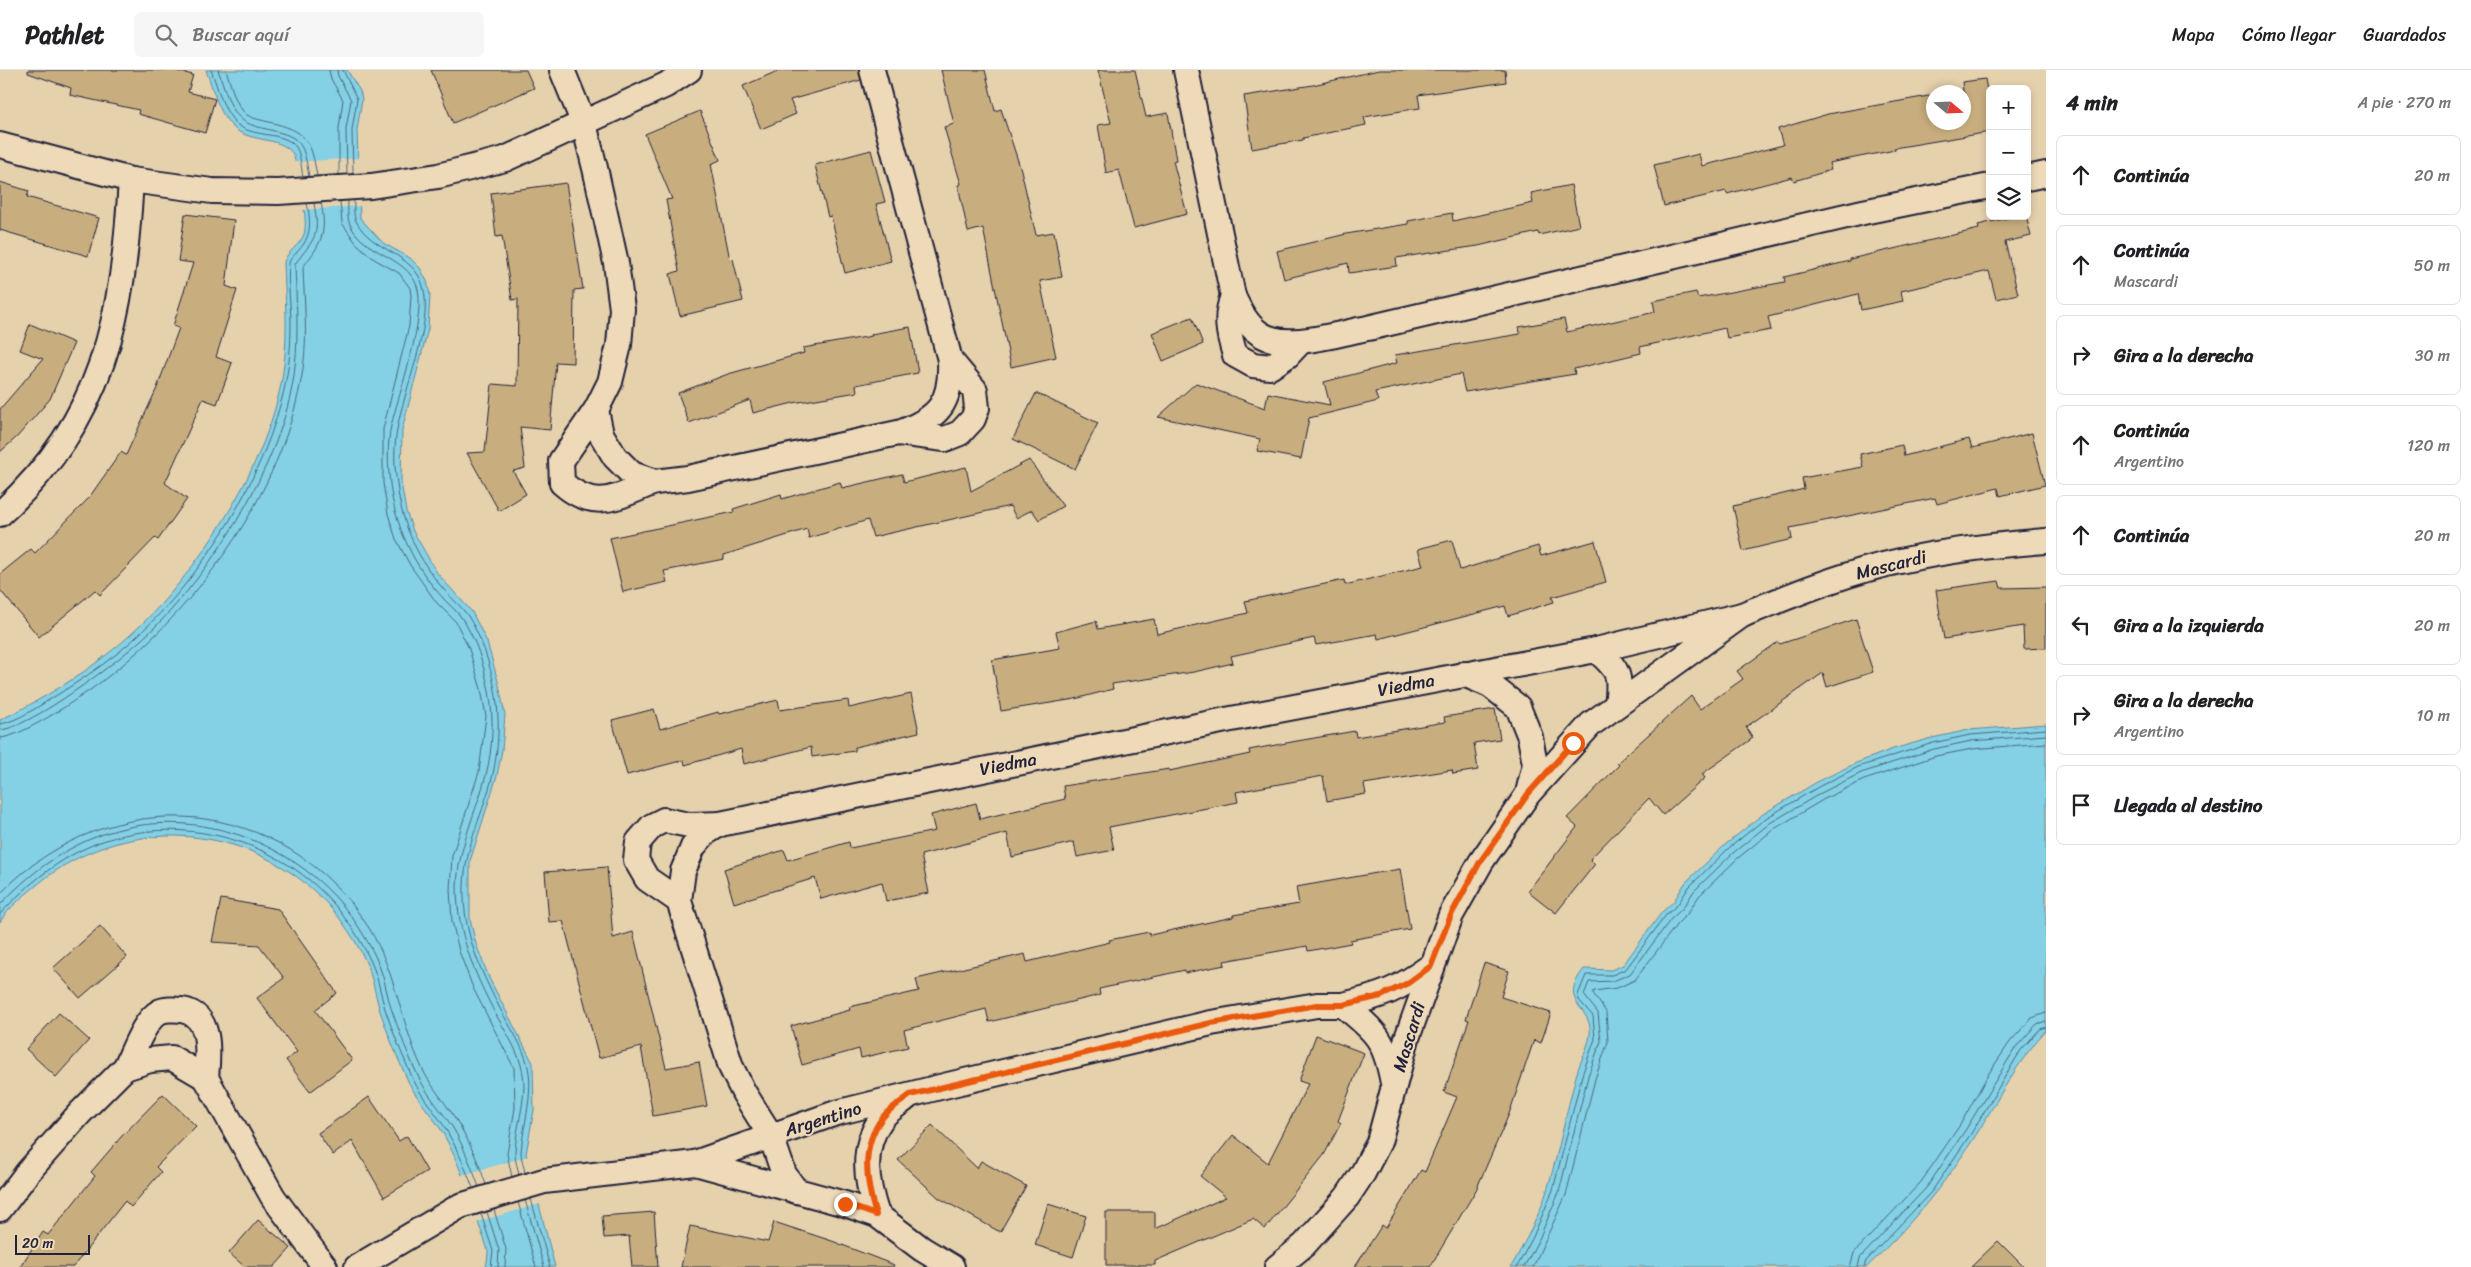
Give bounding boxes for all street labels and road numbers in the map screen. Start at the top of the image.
street label: Mascardi [1852,541,1931,589]
street label: Viedma [1375,664,1437,706]
street label: Viedma [977,743,1039,785]
street label: Mascardi [1383,997,1435,1076]
street label: Argentino [780,1092,865,1146]

